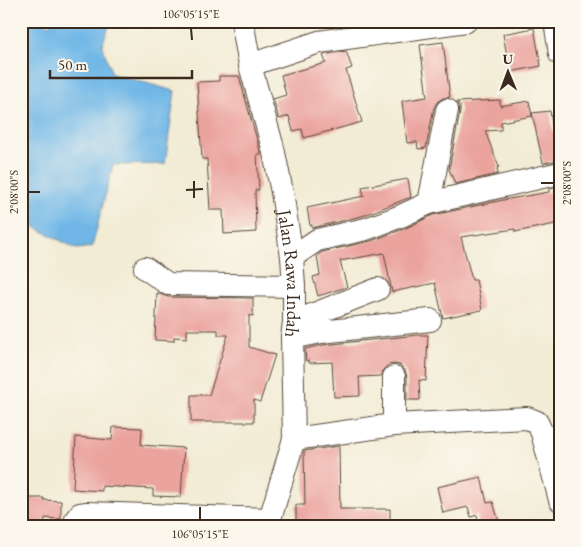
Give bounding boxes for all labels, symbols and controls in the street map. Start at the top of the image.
text: 106°05'15"E [163,6,220,22]
scale bar [50,48,192,80]
north arrow [484,48,534,98]
text: U [502,50,514,68]
text: 50 m [58,55,87,74]
text: 2°08'00"S [559,160,575,205]
text: 2°08'00"S [6,169,22,214]
street label: Jalan Rawa Indah [272,206,306,339]
text: 106°05'15"E [172,526,229,542]

